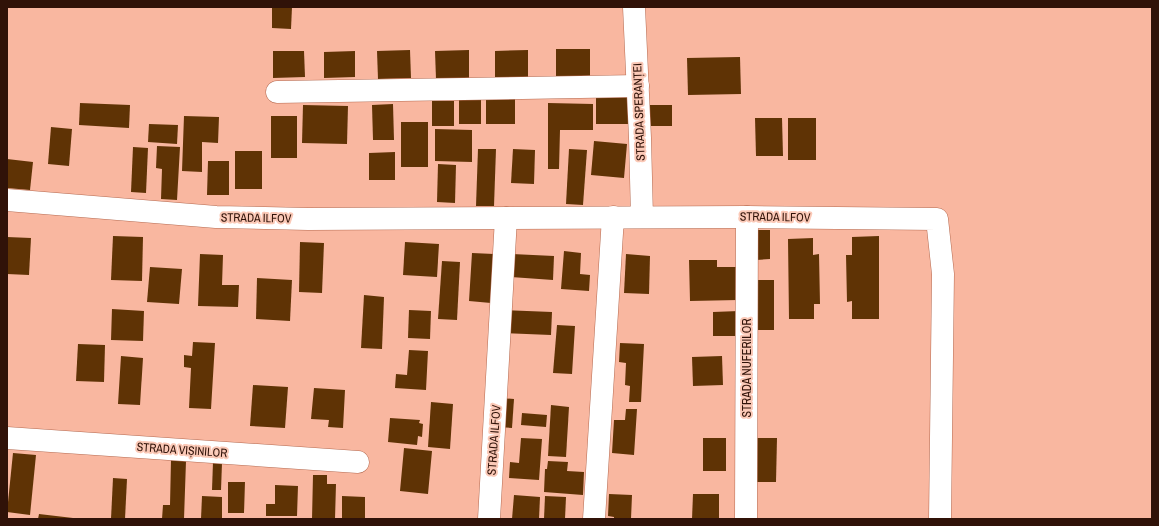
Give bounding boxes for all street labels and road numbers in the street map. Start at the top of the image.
street label: STRADA SPERANȚEI [629,63,649,161]
street label: STRADA ILFOV [740,208,811,226]
street label: STRADA ILFOV [221,209,292,227]
street label: STRADA NUFERILOR [739,319,755,417]
street label: STRADA ILFOV [484,404,504,476]
street label: STRADA VIȘINILOR [136,439,228,461]

